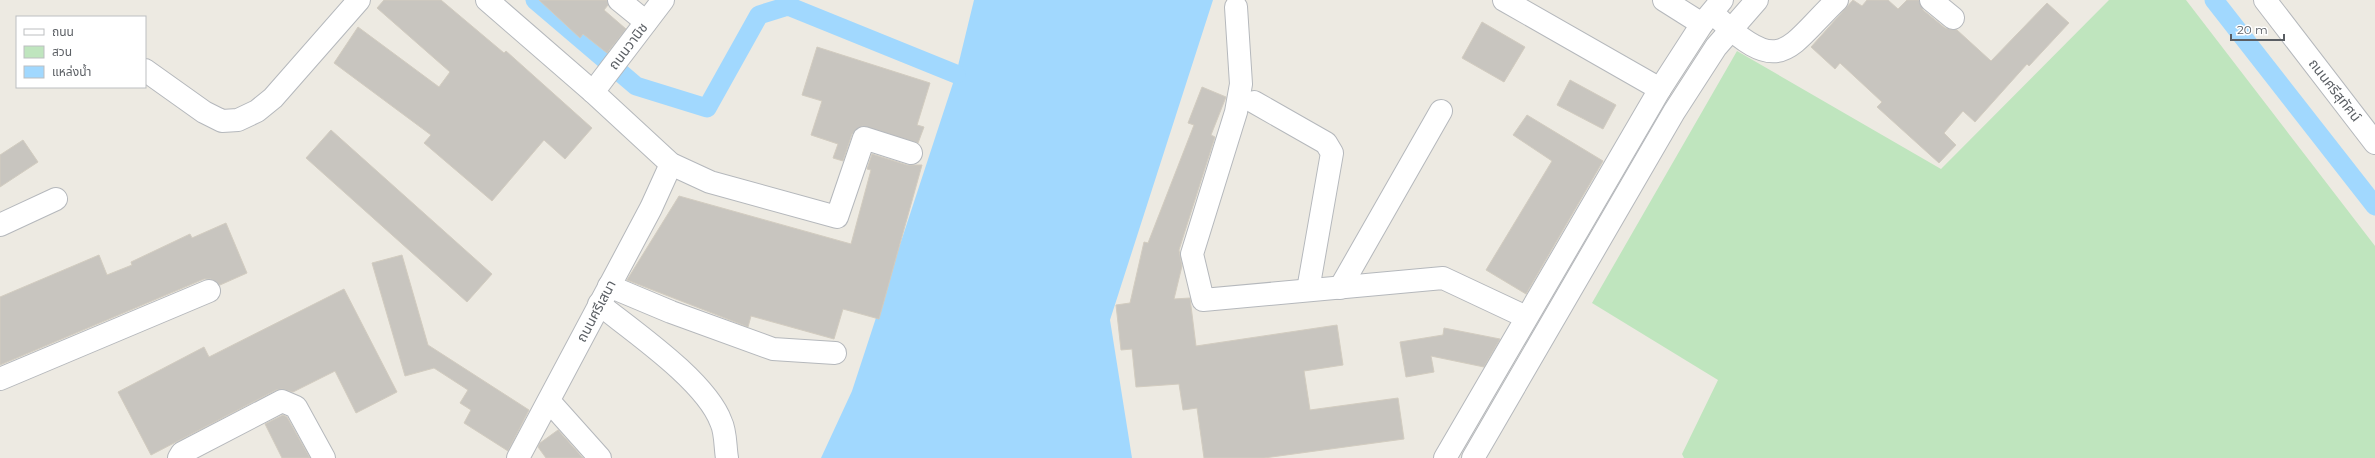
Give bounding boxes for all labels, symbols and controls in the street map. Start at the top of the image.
legend [16,16,146,88]
scale bar [2231,16,2284,42]
street label: ถนนวานิช [604,19,652,73]
text: 20 m [2237,22,2268,37]
text: ถนน [52,24,74,39]
text: สวน [52,44,72,59]
street label: ถนนศรีสุทัศน์ [2305,55,2365,125]
text: แหล่งน้ำ [52,63,91,79]
street label: ถนนศรีเสนา [572,277,620,345]

